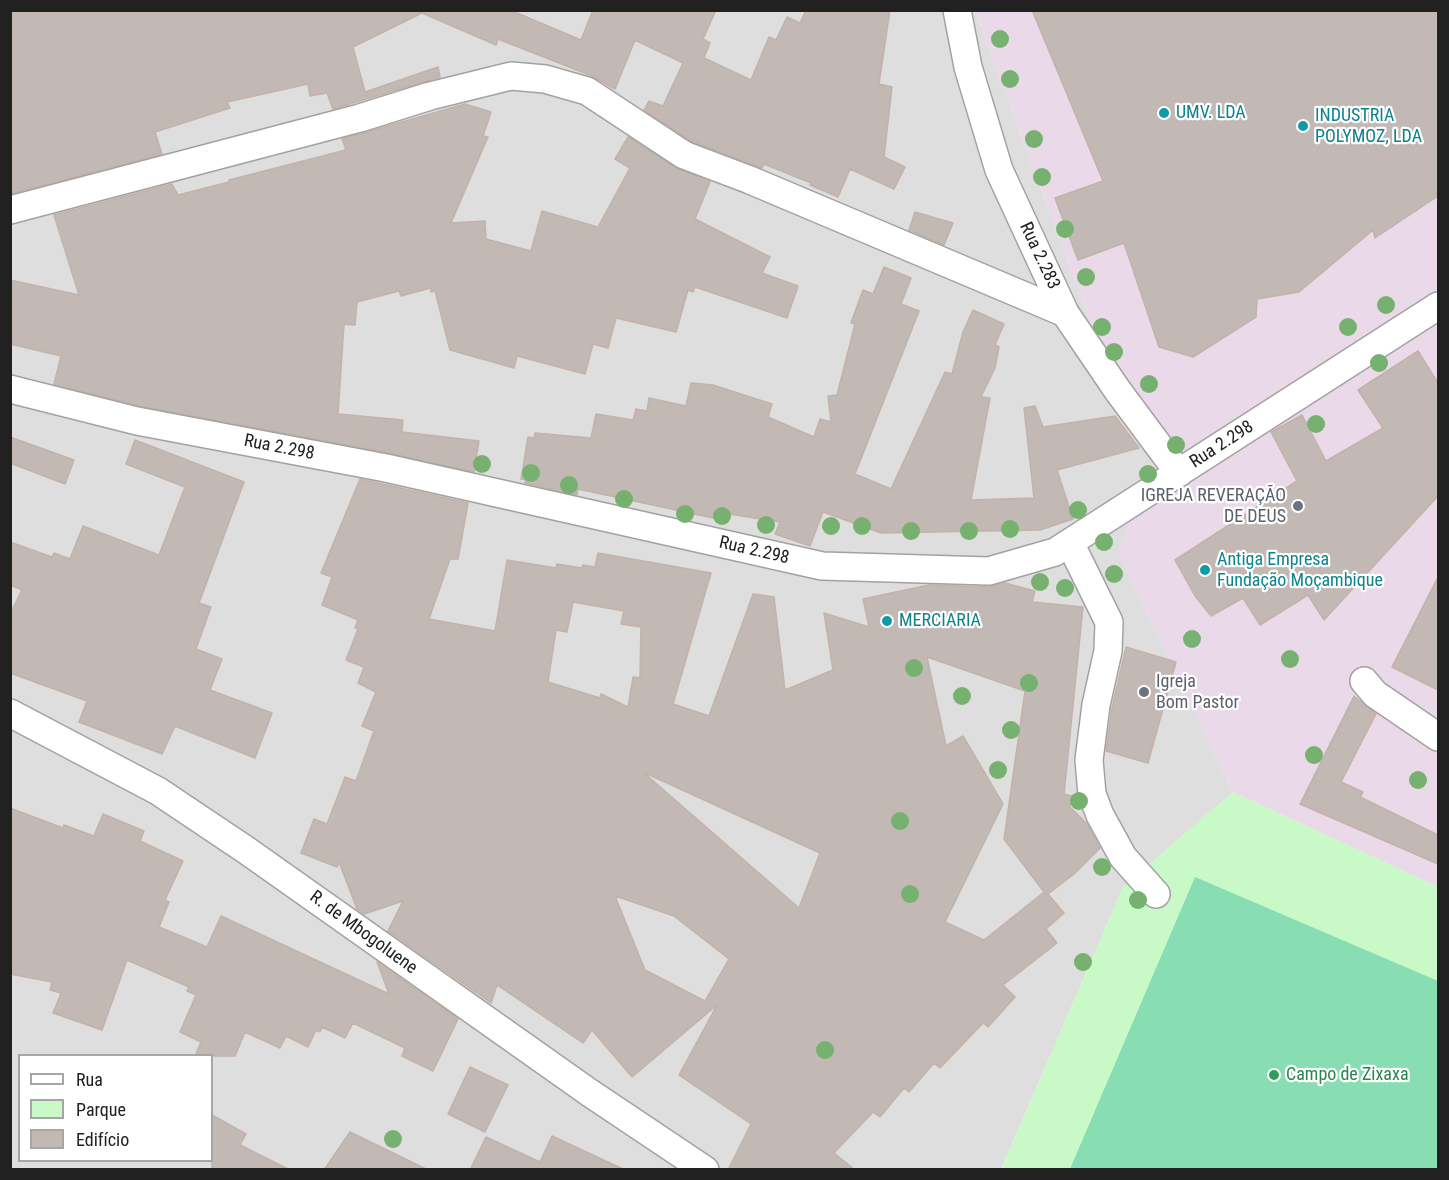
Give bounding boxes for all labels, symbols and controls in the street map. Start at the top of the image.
place label: UMV. LDA [1176,102,1246,124]
place label: INDUSTRIA POLYMOZ, LDA [1315,105,1422,148]
marker: UMV. LDA [1157,106,1171,120]
marker: INDUSTRIA POLYMOZ, LDA [1296,119,1310,133]
street label: Rua 2.283 [1014,219,1064,293]
street label: Rua 2.298 [1186,417,1258,473]
street label: Rua 2.298 [242,431,316,465]
place label: IGREJA REVERAÇÃO DE DEUS [1141,485,1286,528]
marker: IGREJA REVERAÇÃO DE DEUS [1291,499,1305,513]
street label: Rua 2.298 [717,532,791,570]
place label: Antiga Empresa Fundação Moçambique [1217,549,1383,592]
marker: Antiga Empresa Fundação Moçambique [1198,563,1212,577]
place label: MERCIARIA [899,610,981,632]
marker: MERCIARIA [880,614,894,628]
place label: Igreja Bom Pastor [1156,671,1239,714]
marker: Igreja Bom Pastor [1137,685,1151,699]
street label: R. de Mbogoluene [305,887,421,979]
legend [18,1054,213,1162]
place label: Campo de Zixaxa [1286,1064,1409,1086]
marker: Campo de Zixaxa [1267,1068,1281,1082]
text: Rua [76,1069,103,1090]
text: Parque [76,1099,126,1120]
text: Edifício [76,1129,129,1150]

